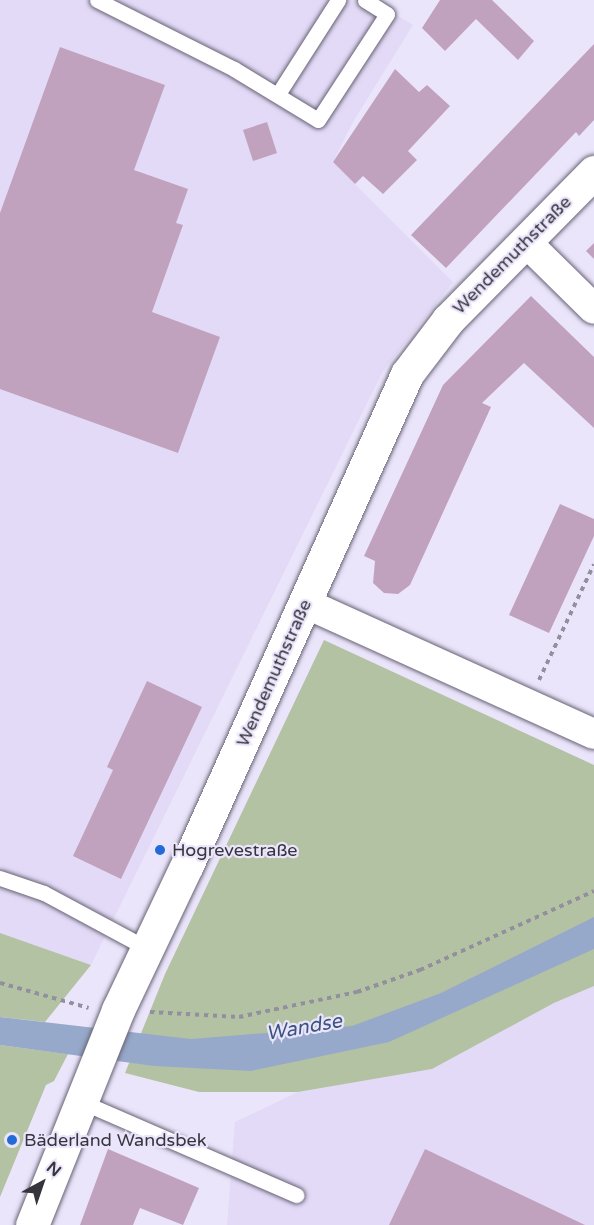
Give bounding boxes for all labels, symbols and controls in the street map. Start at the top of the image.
street label: Wendemuthstraße [448,191,576,319]
street label: Wendemuthstraße [232,596,316,750]
place label: Hogrevestraße [172,839,298,861]
marker: Hogrevestraße [153,843,167,857]
water label: Wandse [264,1010,344,1046]
place label: Bäderland Wandsbek [24,1129,207,1151]
marker: Bäderland Wandsbek [5,1133,19,1147]
north arrow [12,1153,72,1213]
text: N [42,1157,65,1181]

